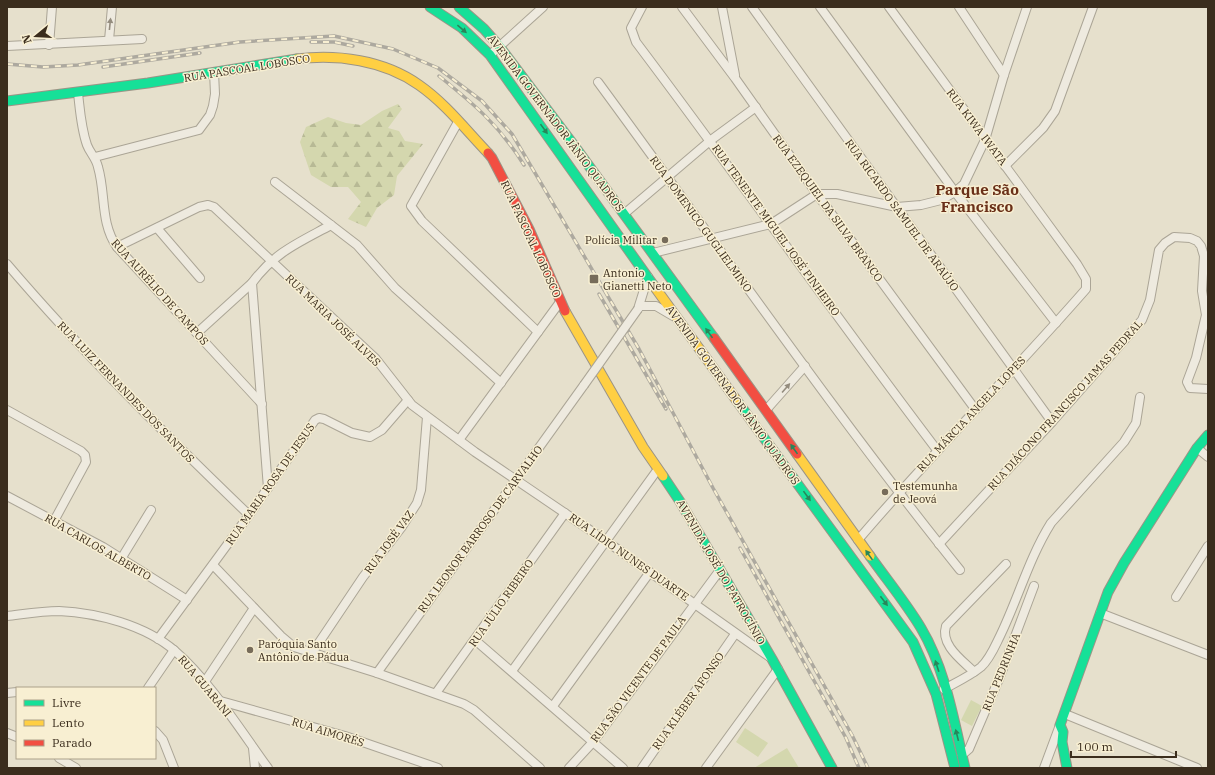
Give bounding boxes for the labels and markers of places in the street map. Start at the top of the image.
place label: Polícia Militar [585,233,657,247]
marker: Polícia Militar [660,235,670,245]
place label: Antonio Gianetti Neto [603,266,672,293]
marker: Antonio Gianetti Neto [588,273,600,285]
place label: Testemunha de Jeová [893,479,958,506]
marker: Testemunha de Jeová [880,487,890,497]
place label: Paróquia Santo Antônio de Pádua [258,637,349,664]
marker: Paróquia Santo Antônio de Pádua [245,645,255,655]

